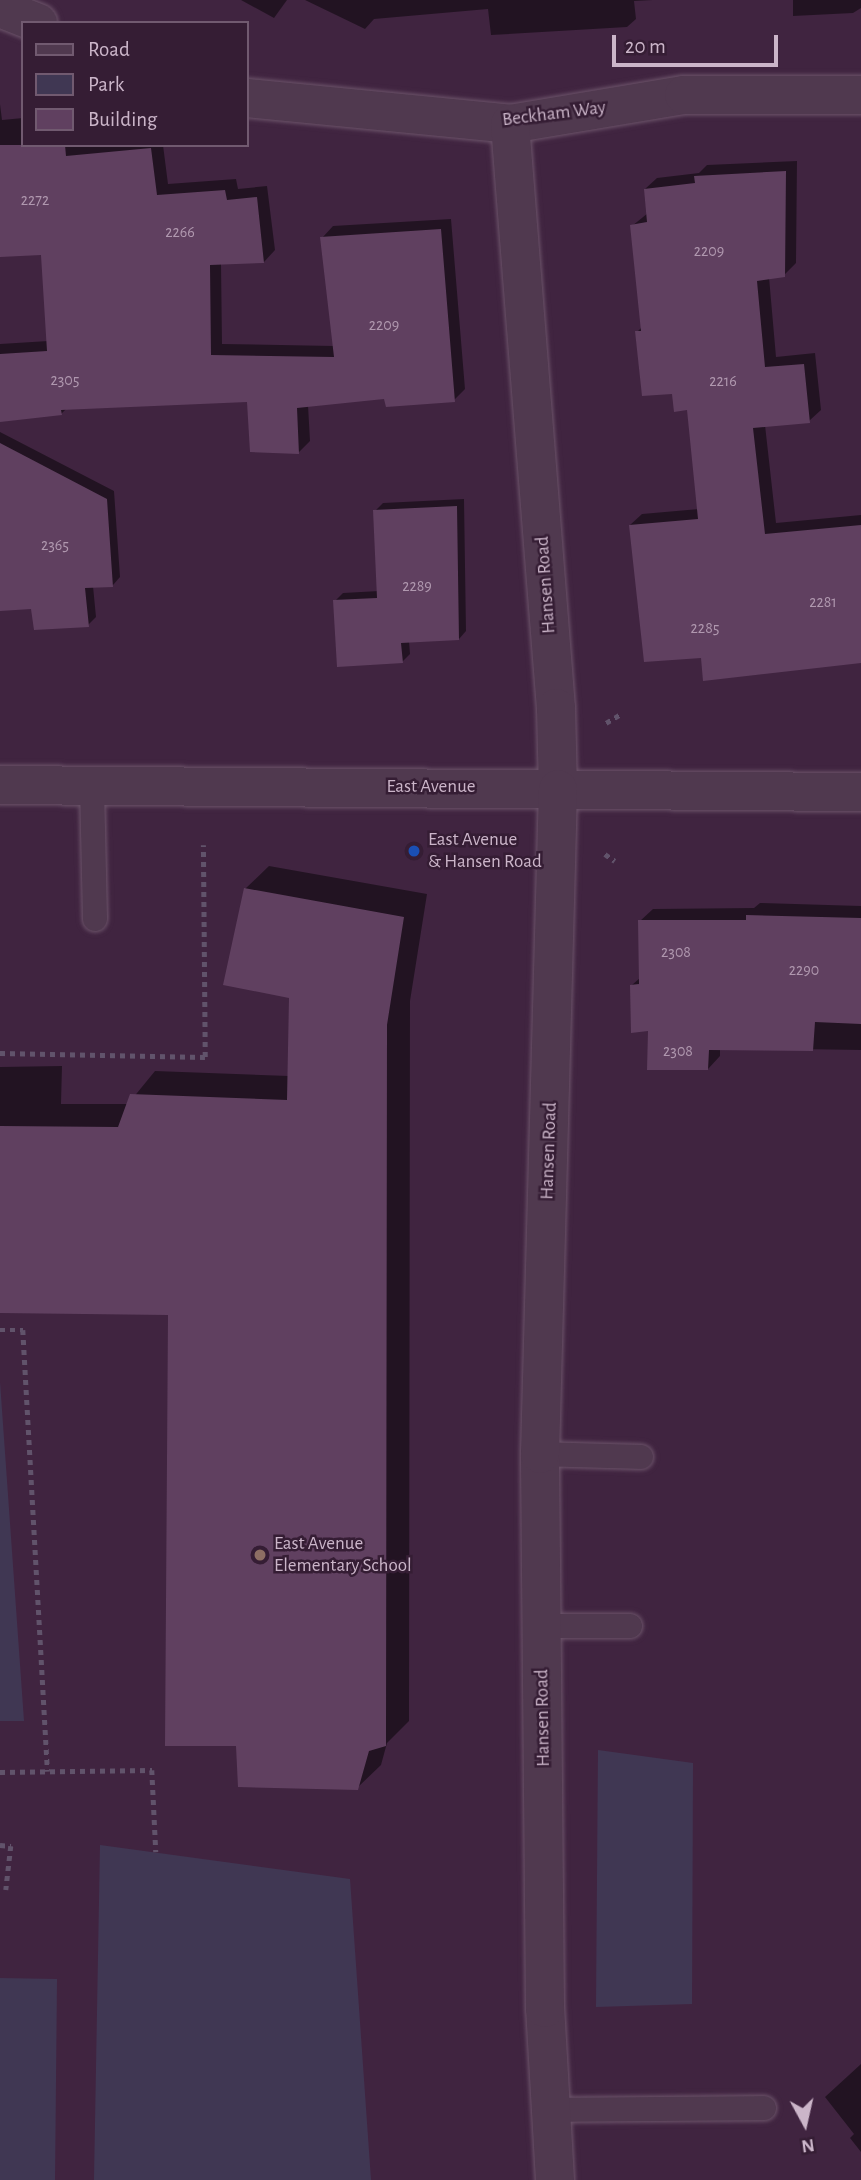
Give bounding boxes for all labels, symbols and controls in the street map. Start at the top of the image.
legend [21,21,248,147]
scale bar [616,21,782,65]
text: 20 m [625,36,666,57]
text: Road [88,39,130,60]
text: Park [88,74,124,95]
street label: Beckham Way [501,96,607,132]
text: Building [88,109,157,130]
house number: 2272 [21,190,49,210]
house number: 2266 [165,222,195,242]
house number: 2209 [694,241,724,261]
house number: 2209 [369,315,399,335]
house number: 2305 [50,370,80,390]
house number: 2216 [709,371,737,391]
house number: 2365 [41,535,69,555]
street label: Hansen Road [531,536,561,634]
house number: 2289 [402,576,432,596]
house number: 2281 [809,592,837,612]
house number: 2285 [691,618,719,638]
street label: East Avenue [386,776,476,798]
place label: East Avenue & Hansen Road [428,829,542,873]
marker: East Avenue & Hansen Road [406,843,422,859]
house number: 2308 [661,942,691,962]
house number: 2290 [789,960,819,980]
house number: 2308 [663,1041,693,1061]
street label: Hansen Road [536,1102,562,1200]
place label: East Avenue Elementary School [274,1533,412,1577]
marker: East Avenue Elementary School [252,1547,268,1563]
street label: Hansen Road [531,1669,555,1767]
north arrow [770,2089,840,2159]
text: N [800,2135,816,2156]

